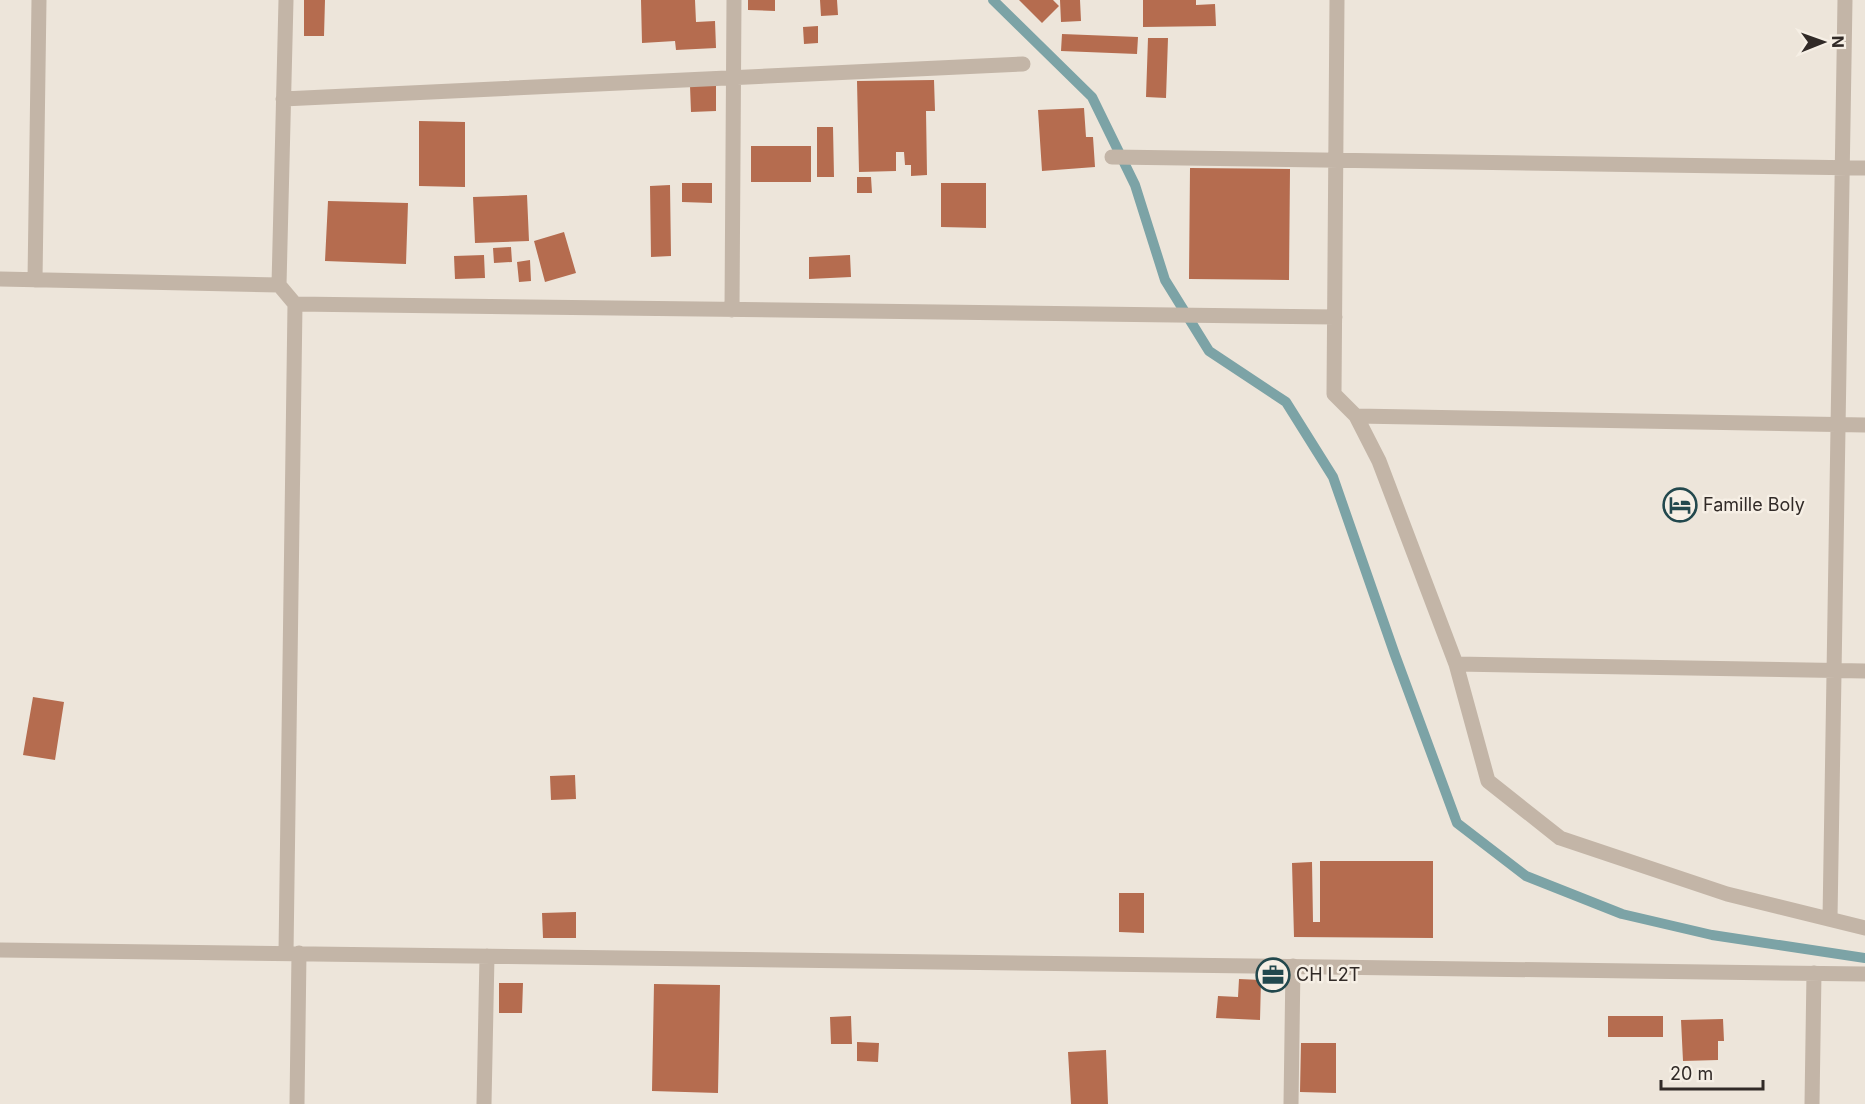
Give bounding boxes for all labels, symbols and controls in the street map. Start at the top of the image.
north arrow [1793,12,1853,72]
text: N [1828,35,1848,48]
hotel icon: Famille Boly [1662,487,1698,523]
place label: Famille Boly [1703,494,1805,515]
office icon: CH L2T [1255,957,1291,993]
place label: CH L2T [1296,964,1360,985]
scale bar [1661,1053,1763,1091]
text: 20 m [1670,1063,1713,1084]

